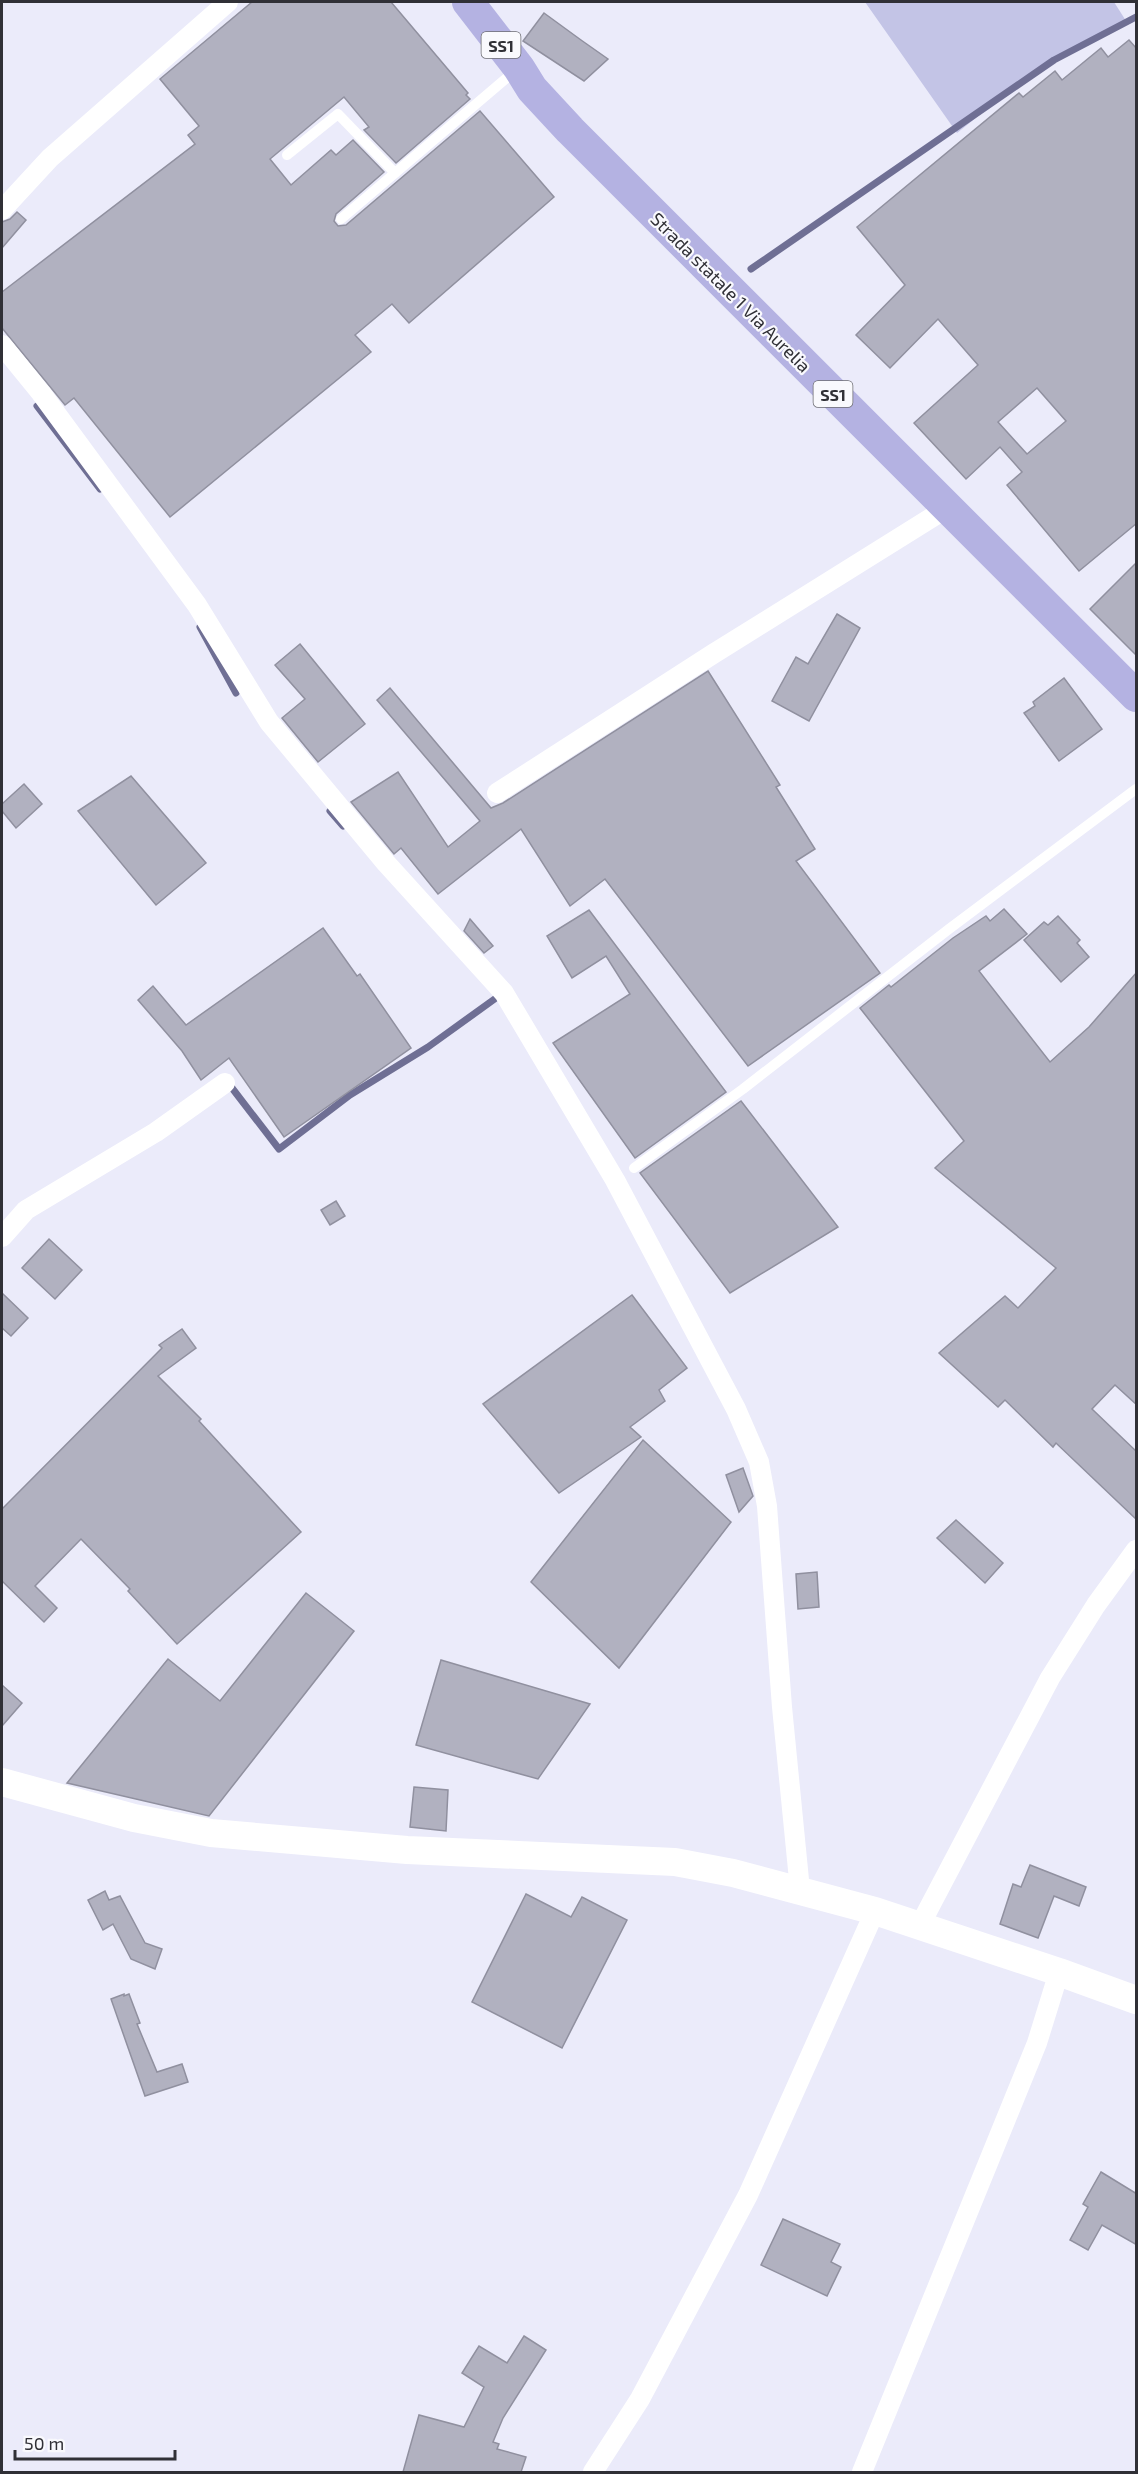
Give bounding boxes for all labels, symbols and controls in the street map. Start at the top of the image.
road number: SS1 [482,32,520,58]
street label: Strada statale 1 Via Aurelia [646,207,816,377]
road number: SS1 [814,381,852,407]
scale bar [15,2423,176,2461]
text: 50 m [24,2432,64,2454]

